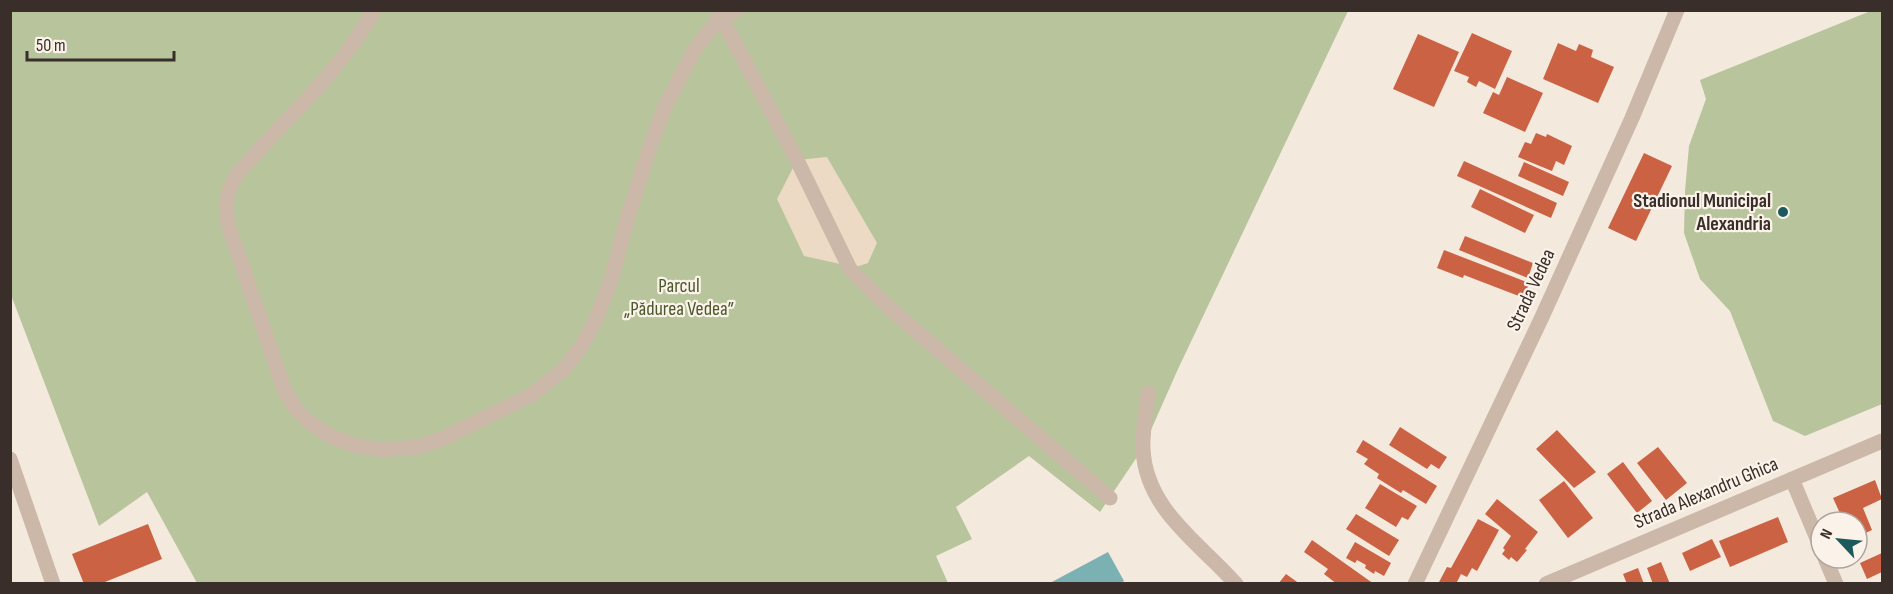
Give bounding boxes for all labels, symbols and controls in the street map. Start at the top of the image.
scale bar [27,24,174,62]
text: 50 m [36,35,66,56]
place label: Stadionul Municipal Alexandria [1633,189,1771,236]
marker: Stadionul Municipal Alexandria [1776,205,1790,219]
street label: Strada Vedea [1502,245,1560,335]
park label: Parcul „Pădurea Vedea” [624,274,734,321]
street label: Strada Alexandru Ghica [1630,452,1782,534]
north arrow [1809,510,1869,570]
text: N [1816,526,1837,542]

